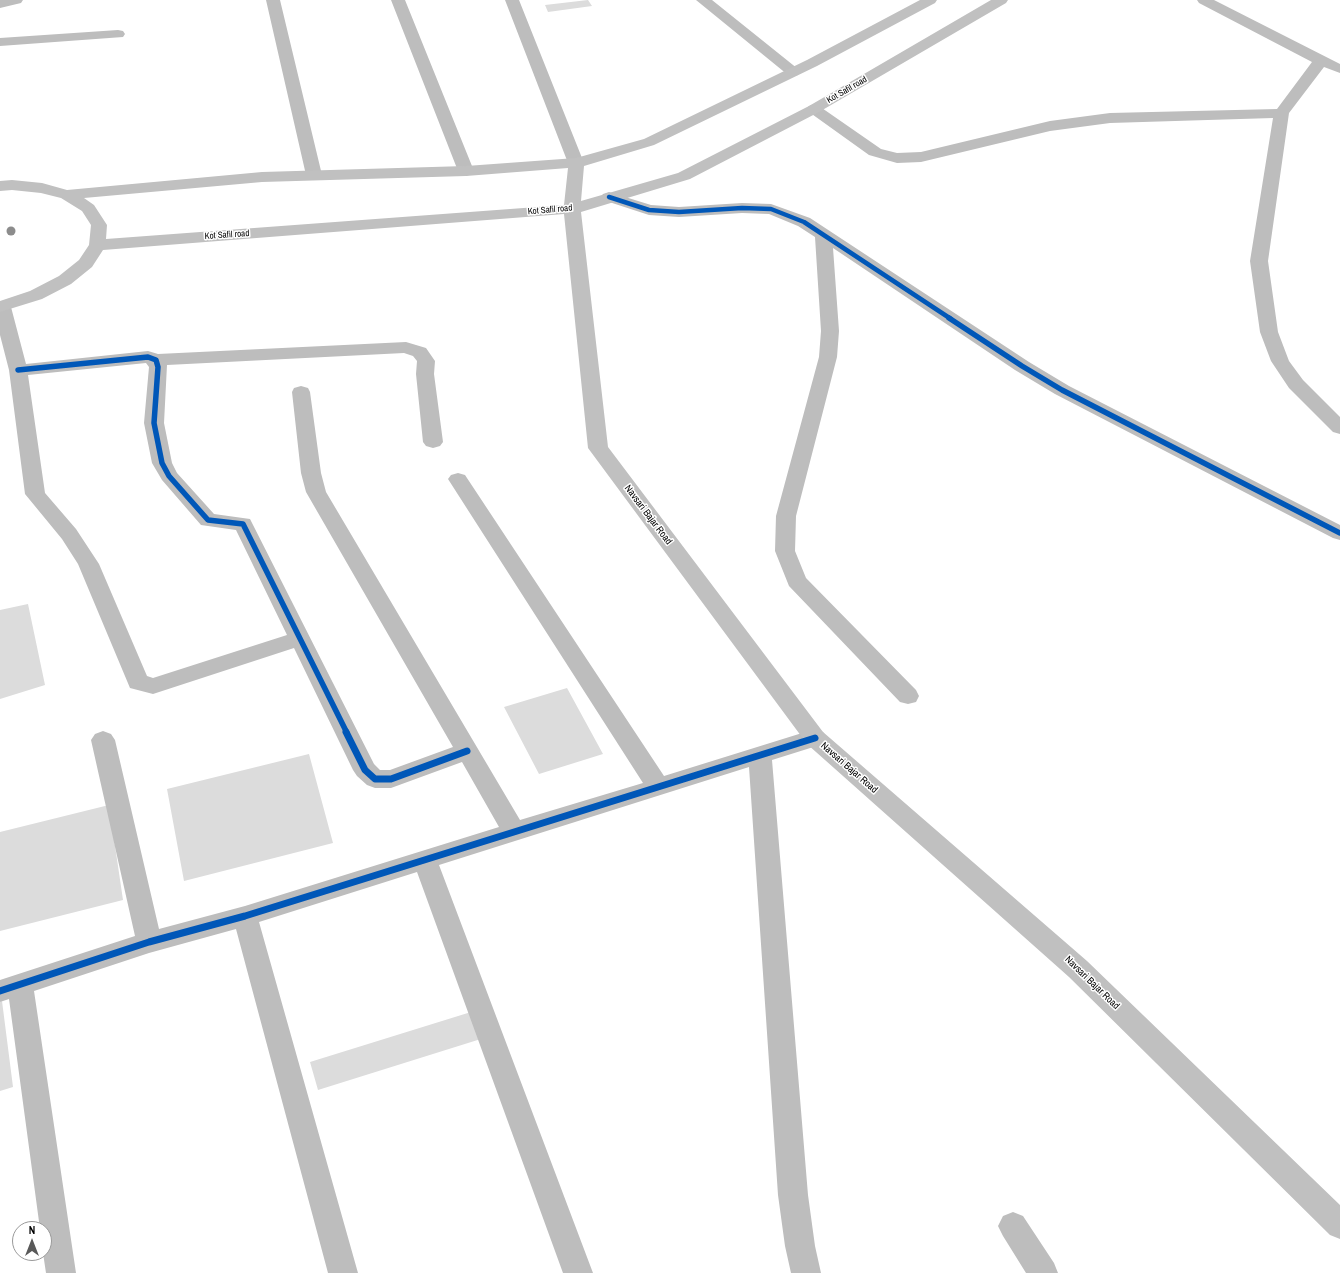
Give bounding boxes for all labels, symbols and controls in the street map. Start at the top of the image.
street label: Kot Safil road [825,74,869,106]
street label: Kot Safil road [527,203,573,217]
street label: Kot Safil road [204,228,250,242]
street label: Navsari Bajar Road [622,483,674,547]
street label: Navsari Bajar Road [818,740,880,796]
street label: Navsari Bajar Road [1062,954,1122,1012]
north arrow [12,1221,52,1261]
text: N [29,1223,35,1237]

